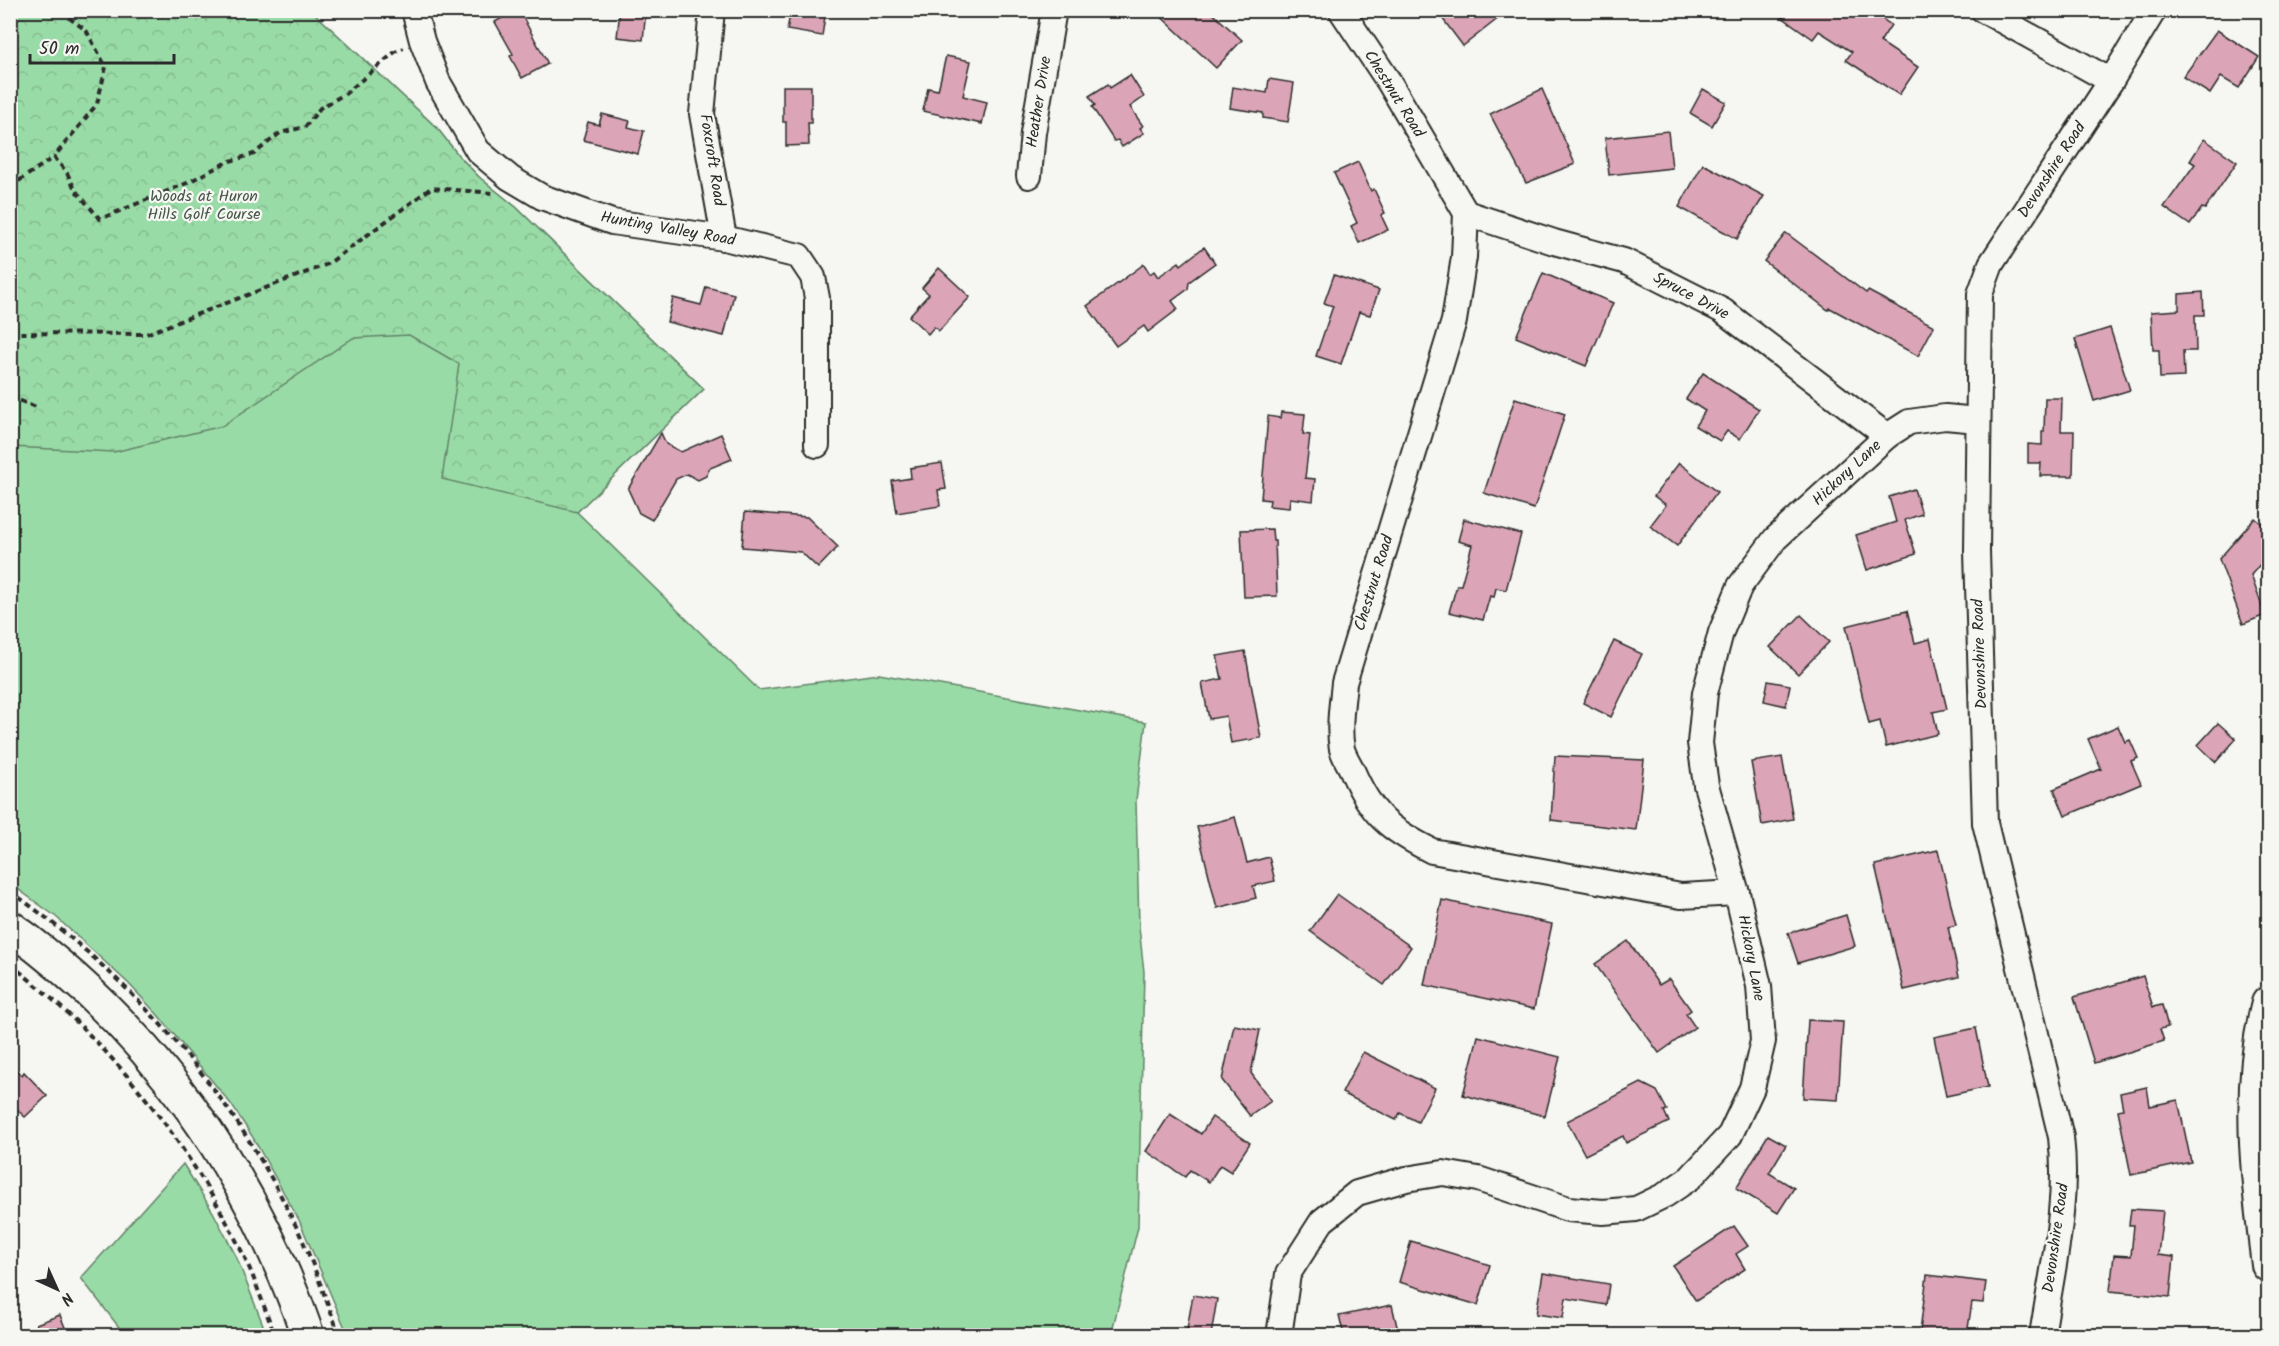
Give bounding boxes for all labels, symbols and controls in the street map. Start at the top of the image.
scale bar [30,27,174,65]
text: 50 m [39,35,79,64]
street label: Chestnut Road [1357,45,1431,144]
street label: Heather Drive [1019,54,1059,150]
street label: Foxcroft Road [692,112,732,209]
street label: Devonshire Road [2011,116,2093,223]
park label: Woods at Huron Hills Golf Course [148,184,260,227]
street label: Hunting Valley Road [599,205,738,253]
street label: Spruce Drive [1648,265,1734,327]
street label: Hickory Lane [1806,434,1888,512]
street label: Chestnut Road [1348,531,1401,634]
street label: Devonshire Road [1966,597,1994,710]
street label: Hickory Lane [1730,913,1772,1003]
street label: Devonshire Road [2036,1181,2076,1294]
north arrow [27,1259,87,1319]
text: N [54,1286,79,1311]

